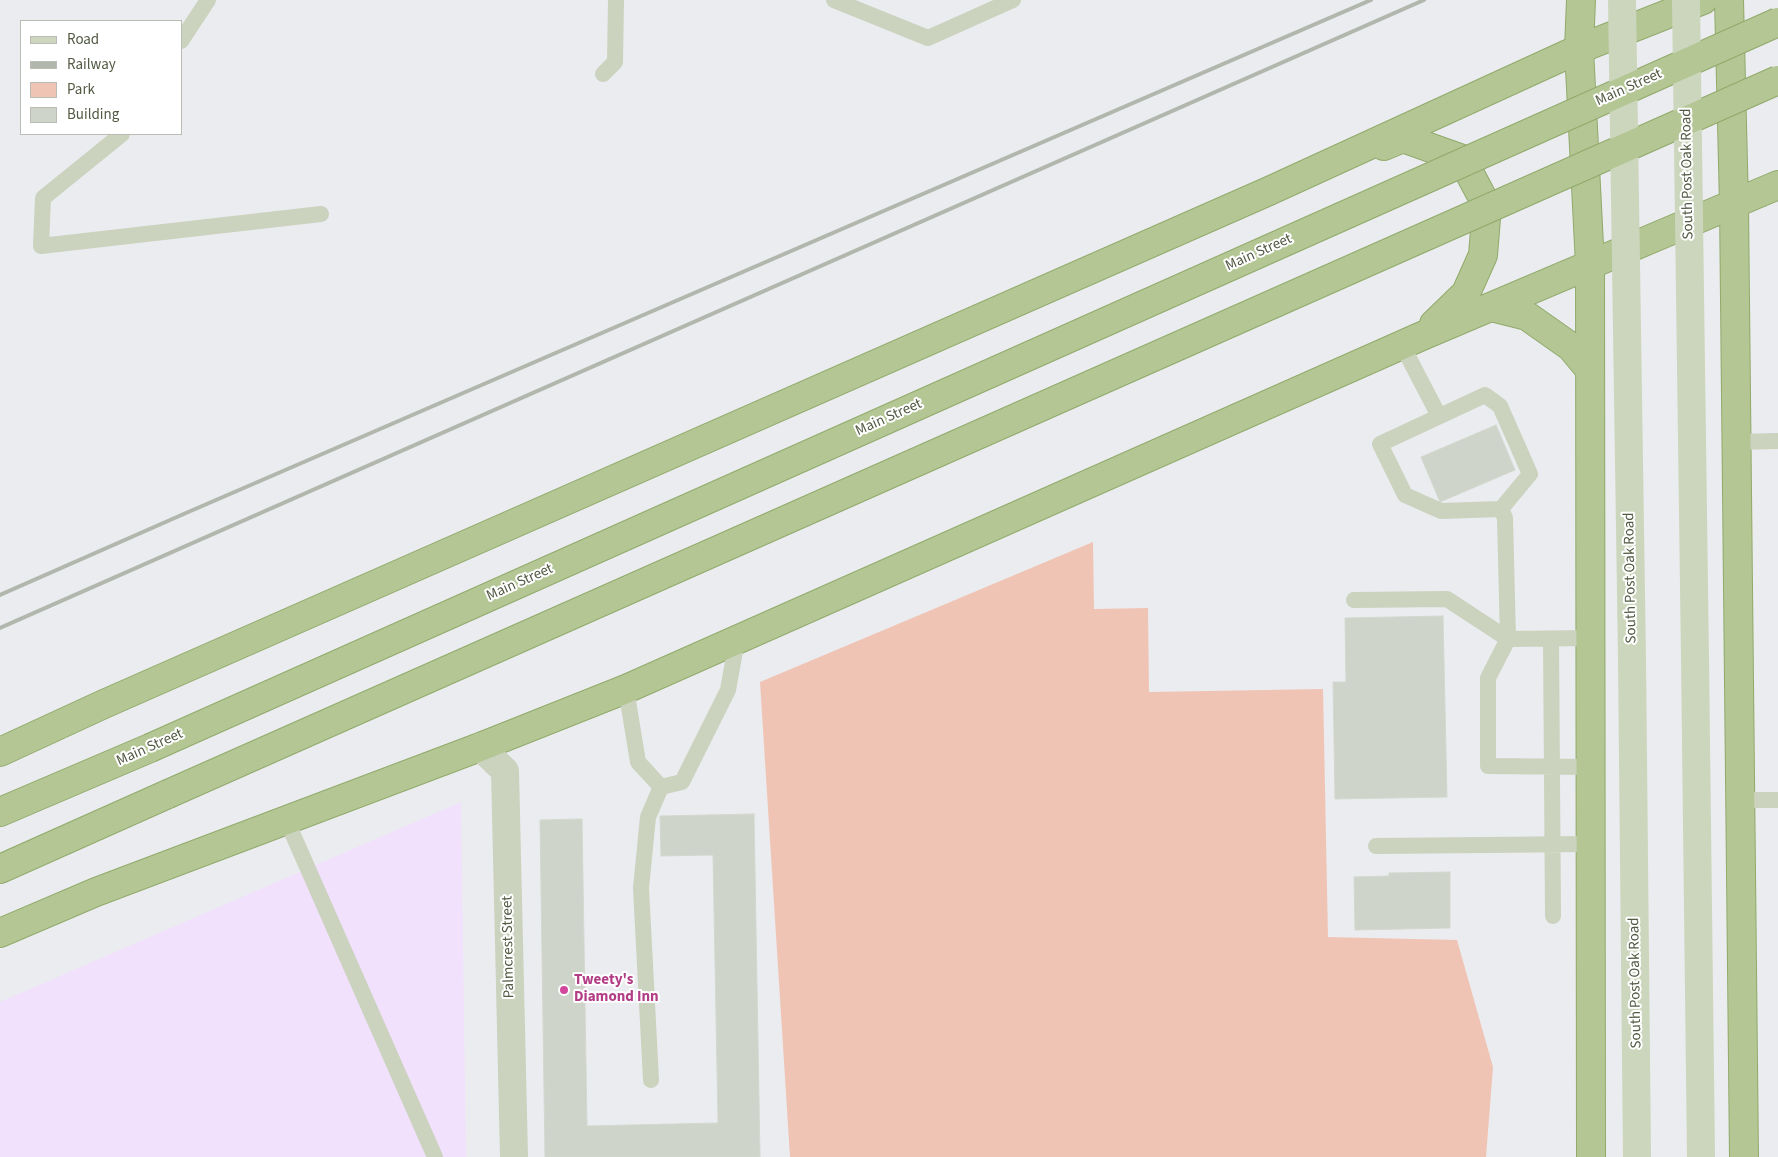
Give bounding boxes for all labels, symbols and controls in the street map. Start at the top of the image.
legend [20,20,182,135]
text: Road [67,29,99,50]
text: Railway [67,54,116,75]
street label: Main Street [1593,65,1665,111]
text: Park [67,79,95,100]
text: Building [67,104,119,125]
street label: South Post Oak Road [1678,108,1698,240]
street label: Main Street [1223,230,1295,276]
street label: Main Street [853,395,925,441]
street label: South Post Oak Road [1621,512,1641,644]
street label: Main Street [484,560,556,606]
street label: Main Street [114,725,186,771]
street label: Palmcrest Street [499,896,519,998]
street label: South Post Oak Road [1626,917,1646,1049]
place label: Tweety's Diamond Inn [574,972,659,1007]
marker: Tweety's Diamond Inn [558,984,570,996]

